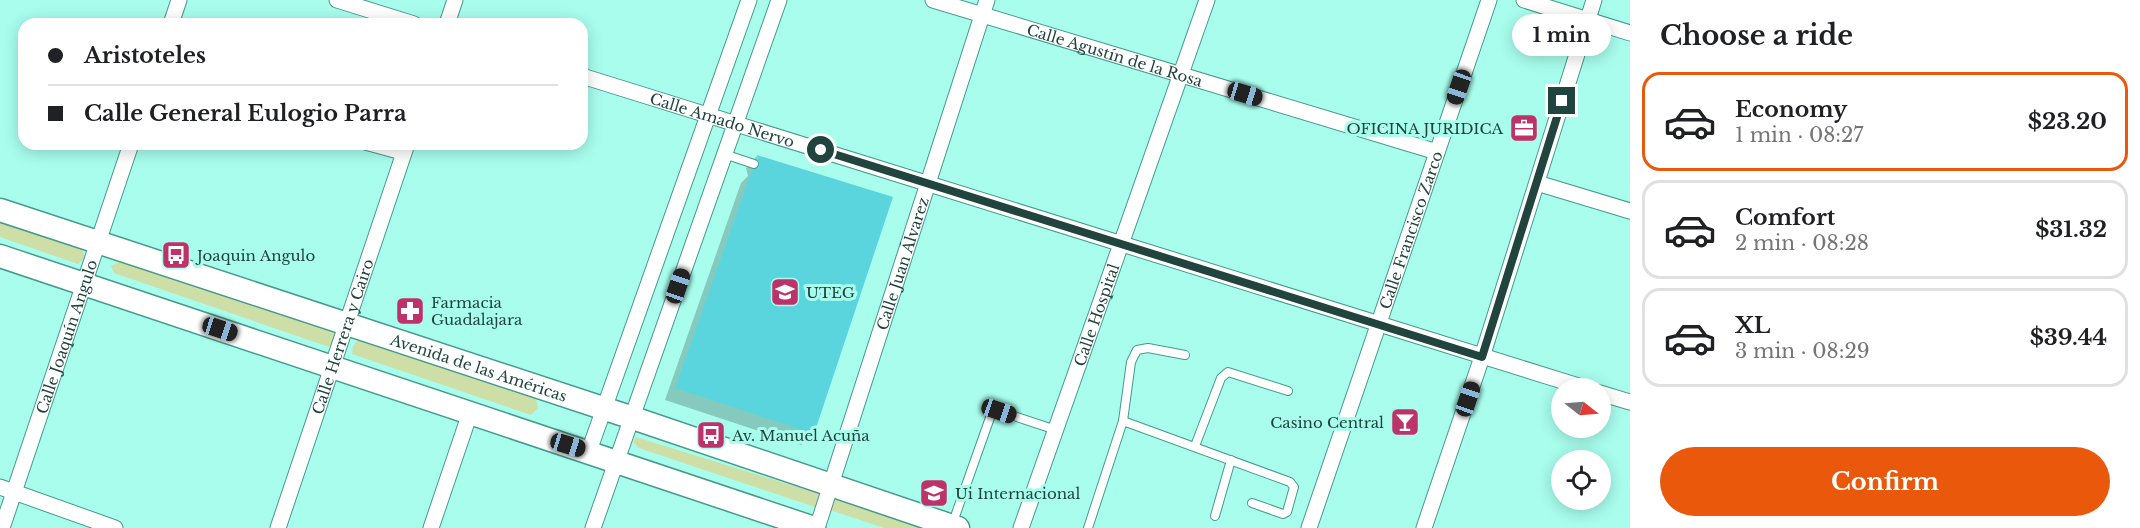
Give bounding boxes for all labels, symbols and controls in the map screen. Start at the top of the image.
callout: 1 min [1512,14,1612,56]
street label: Calle Agustín de la Rosa [1025,19,1206,90]
text: Choose a ride [1660,19,1853,52]
text: 1 min [1533,23,1590,47]
text: Aristoteles [84,42,206,69]
car [1445,67,1473,107]
car [1225,80,1265,108]
route end [1548,87,1575,114]
street label: Calle Amado Nervo [648,88,797,151]
icon: car [1663,95,1717,149]
text: Economy [1735,96,1847,123]
text: Calle General Eulogio Parra [84,100,407,127]
text: $23.20 [2028,108,2107,135]
office icon: OFICINA JURIDICA [1508,112,1540,144]
place label: OFICINA JURIDICA [1346,119,1503,138]
text: 1 min · 08:27 [1735,123,1863,147]
route start [807,136,834,163]
street label: Calle Francisco Zarco [1375,148,1446,311]
street label: Calle Juan Álvarez [872,194,933,332]
icon: car [1663,203,1717,257]
text: Comfort [1735,204,1835,231]
text: $31.32 [2035,216,2107,243]
text: 2 min · 08:28 [1735,231,1869,255]
bus stop icon: Joaquin Angulo [160,239,192,271]
place label: Joaquin Angulo [195,246,315,265]
street label: Calle Herrera y Cairo [307,256,377,417]
street label: Calle Joaquín Angulo [32,257,101,416]
street label: Calle Hospital [1069,261,1123,369]
car [664,266,692,306]
school or university icon: UTEG [769,276,801,308]
place label: UTEG [806,283,855,302]
place label: Farmacia Guadalajara [431,293,523,329]
pharmacy icon: Farmacia Guadalajara [394,295,426,327]
icon: car [1663,311,1717,365]
text: XL [1735,312,1770,339]
car [200,315,240,343]
text: $39.44 [2030,324,2107,351]
street label: Avenida de las Américas [387,329,570,405]
text: 3 min · 08:29 [1735,339,1870,363]
north arrow [1551,378,1611,438]
map controls [1551,378,1611,510]
car [1454,379,1482,419]
car [979,397,1019,425]
bar icon: Casino Central [1389,406,1421,438]
place label: Casino Central [1270,413,1384,432]
bus stop icon: Av. Manuel Acuña [695,419,727,451]
place label: Av. Manuel Acuña [731,426,870,445]
car [548,431,588,459]
button: Confirm [1660,447,2110,516]
button: locate [1551,450,1611,510]
school or university icon: Ui Internacional [918,477,950,509]
place label: Ui Internacional [955,484,1080,503]

